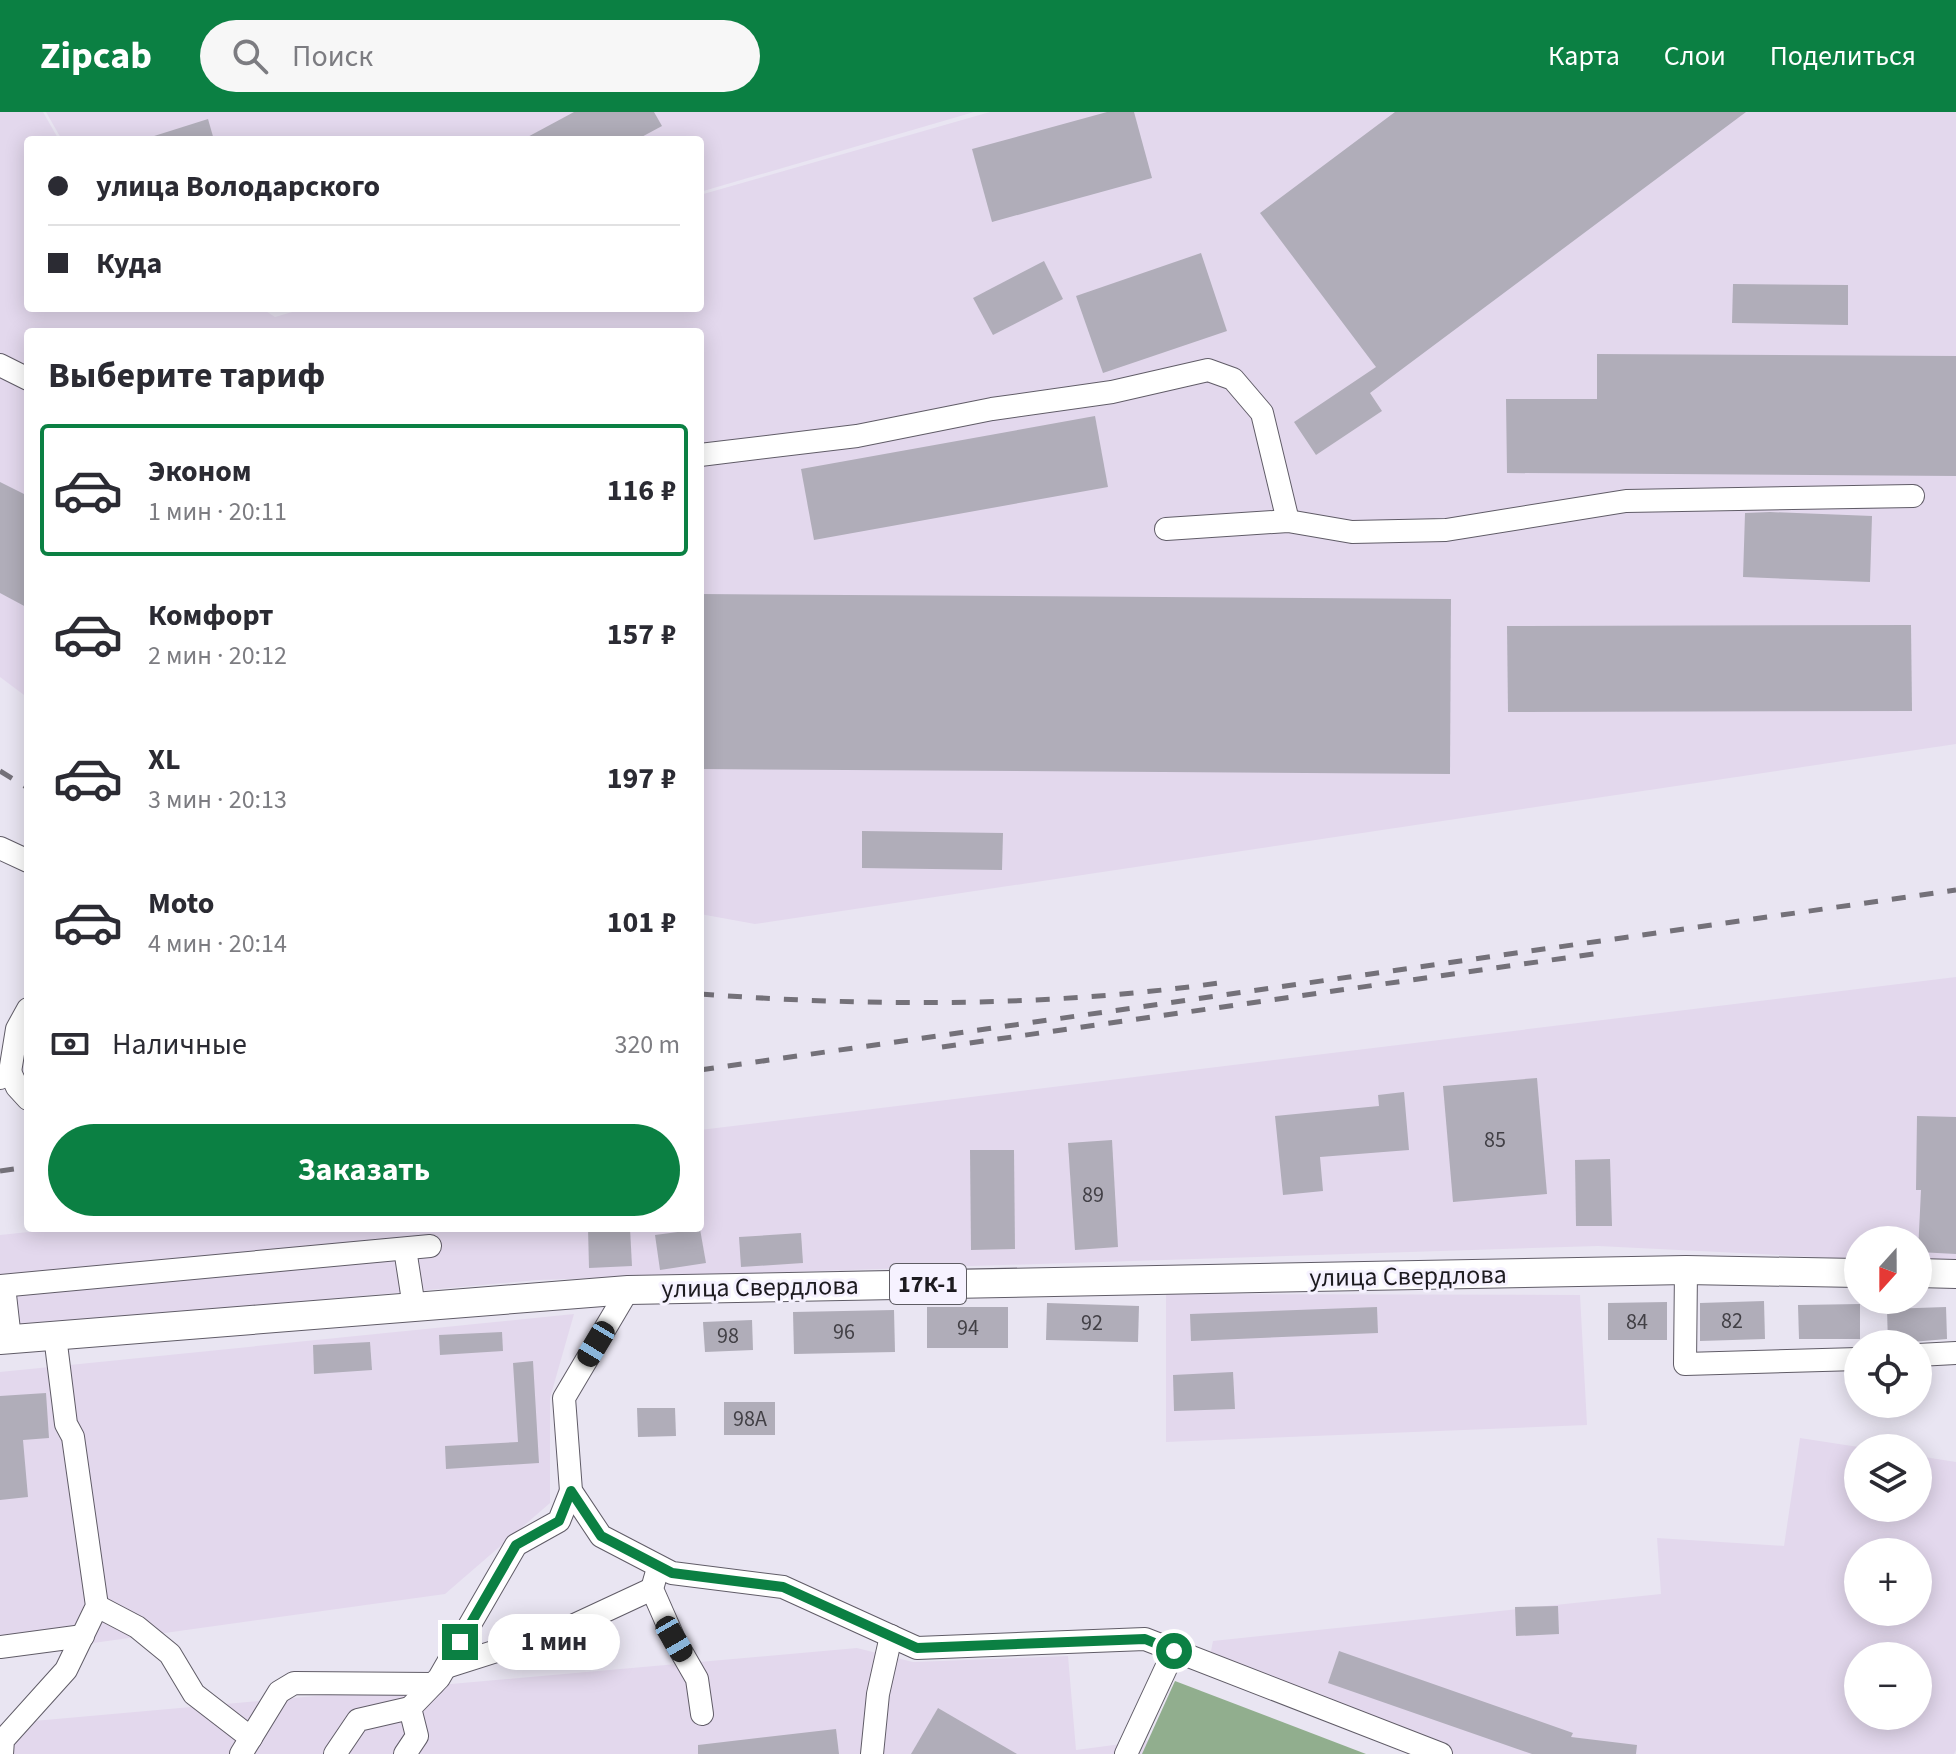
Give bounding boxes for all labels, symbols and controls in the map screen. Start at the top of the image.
search box [200,20,760,92]
text: Zipcab [40,29,152,83]
icon: search [228,34,272,78]
text: Поиск [292,35,373,78]
text: Карта [1548,36,1620,76]
text: Слои [1664,36,1726,76]
text: Поделиться [1770,36,1916,76]
text: улица Володарского [96,165,380,208]
text: Куда [96,242,162,285]
text: Выберите тариф [48,350,325,401]
text: Эконом [148,450,252,493]
icon: car [52,454,124,526]
text: 116 ₽ [607,469,676,512]
text: 1 мин · 20:11 [148,493,287,530]
text: Комфорт [148,594,274,637]
icon: car [52,598,124,670]
text: 157 ₽ [607,613,676,656]
text: 2 мин · 20:12 [148,637,287,674]
text: XL [148,738,181,781]
icon: car [52,742,124,814]
text: 197 ₽ [607,757,676,800]
text: 3 мин · 20:13 [148,781,287,818]
text: Moto [148,882,214,925]
icon: car [52,886,124,958]
text: 101 ₽ [607,901,676,944]
text: 4 мин · 20:14 [148,925,287,962]
icon: cash [48,1022,92,1066]
text: Наличные [112,1023,247,1066]
text: 320 m [614,1026,680,1063]
button: Заказать [48,1124,680,1216]
house number: 85 [1484,1124,1506,1156]
house number: 89 [1082,1179,1104,1211]
north arrow [1844,1226,1932,1314]
map controls [1844,1226,1932,1730]
street label: улица Свердлова [1309,1256,1507,1296]
road number: 17К-1 [890,1264,966,1304]
street label: улица Свердлова [661,1267,859,1307]
house number: 82 [1721,1305,1743,1337]
house number: 84 [1626,1306,1648,1338]
house number: 92 [1081,1307,1103,1339]
house number: 94 [957,1312,979,1344]
house number: 96 [833,1316,855,1348]
car [573,1317,619,1371]
house number: 98 [717,1320,739,1352]
button: locate [1844,1330,1932,1418]
house number: 98А [733,1403,767,1435]
button: layers [1844,1434,1932,1522]
button: + [1844,1538,1932,1626]
car [652,1612,696,1666]
callout: 1 мин [488,1614,620,1670]
text: 1 мин [521,1623,587,1660]
route end [442,1624,478,1660]
route start [1156,1633,1192,1669]
button: − [1844,1642,1932,1730]

